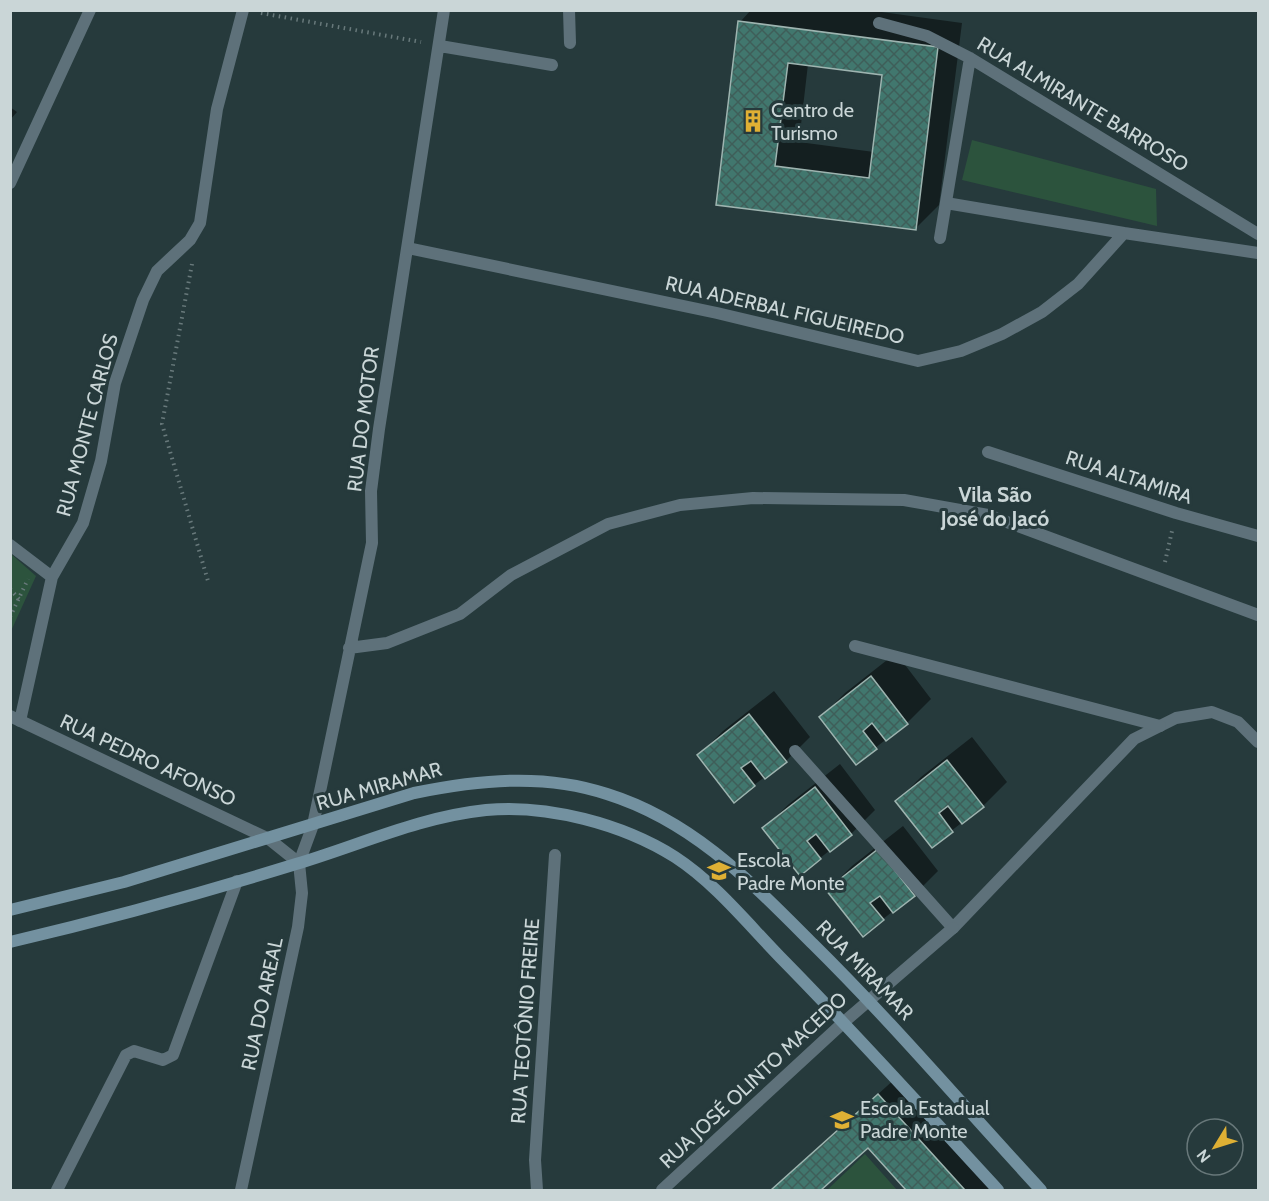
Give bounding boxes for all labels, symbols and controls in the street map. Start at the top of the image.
street label: RUA ALMIRANTE BARROSO [973,31,1193,177]
place label: Centro de Turismo [771,98,854,145]
building icon: Centro de Turismo [740,108,766,134]
street label: RUA ADERBAL FIGUEIREDO [663,271,907,349]
street label: RUA MONTE CARLOS [51,331,123,519]
street label: RUA DO MOTOR [342,345,384,493]
street label: RUA ALTAMIRA [1063,445,1196,509]
district label: Vila São José do Jacó [940,482,1049,531]
street label: RUA PEDRO AFONSO [56,709,240,811]
street label: RUA MIRAMAR [314,757,444,815]
place label: Escola Padre Monte [737,848,845,895]
school or university icon: Escola Padre Monte [706,858,732,884]
street label: RUA MIRAMAR [811,915,919,1025]
street label: RUA TEOTÔNIO FREIRE [506,917,544,1125]
street label: RUA DO AREAL [236,935,288,1073]
street label: RUA JOSÉ OLINTO MACEDO [654,987,852,1173]
place label: Escola Estadual Padre Monte [860,1096,990,1143]
school or university icon: Escola Estadual Padre Monte [829,1107,855,1133]
north arrow [1185,1117,1245,1177]
text: N [1193,1146,1215,1166]

